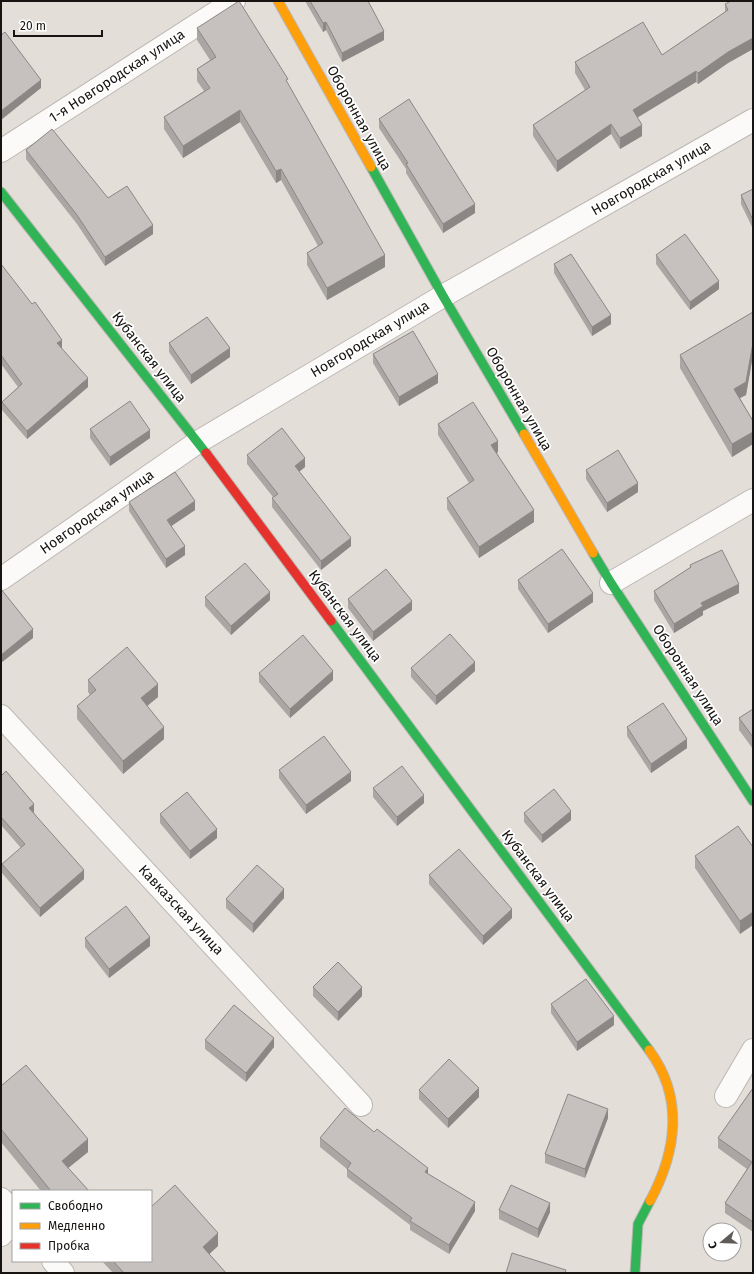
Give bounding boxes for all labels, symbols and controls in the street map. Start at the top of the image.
scale bar [14,12,102,38]
text: 20 m [20,19,46,33]
street label: 1-я Новгородская улица [46,26,188,126]
street label: Оборонная улица [323,63,395,173]
street label: Новгородская улица [588,137,714,219]
street label: Новгородская улица [308,297,432,381]
street label: Кубанская улица [108,308,190,406]
street label: Оборонная улица [482,344,556,454]
street label: Новгородская улица [37,466,157,558]
street label: Кубанская улица [305,567,385,665]
street label: Оборонная улица [649,621,727,729]
street label: Кубанская улица [498,827,578,925]
street label: Кавказская улица [135,861,227,959]
legend [12,1190,152,1262]
text: Свободно [48,1199,103,1213]
text: Медленно [48,1219,105,1233]
north arrow [702,1222,742,1262]
text: Пробка [48,1239,90,1253]
text: С [706,1239,720,1250]

